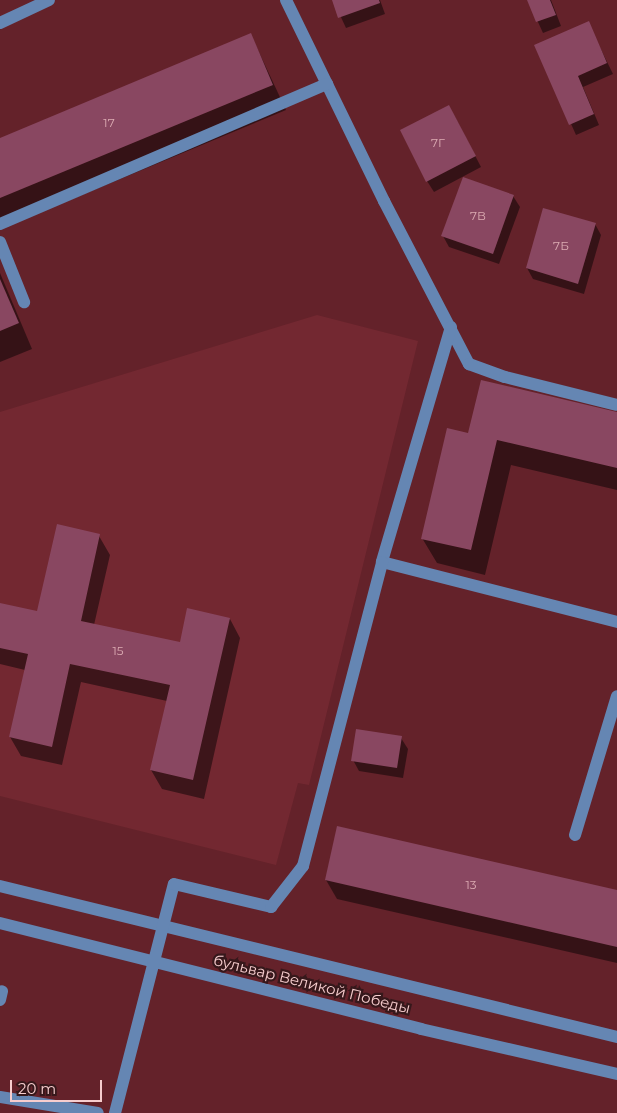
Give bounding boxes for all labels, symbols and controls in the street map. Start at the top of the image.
house number: 17 [103,116,115,130]
house number: 7Г [431,136,445,150]
house number: 7В [470,209,486,223]
house number: 7Б [553,239,569,253]
house number: 15 [112,644,124,658]
house number: 13 [465,878,477,892]
street label: бульвар Великой Победы [212,951,412,1017]
scale bar [12,1070,105,1102]
text: 20 m [18,1079,56,1098]

